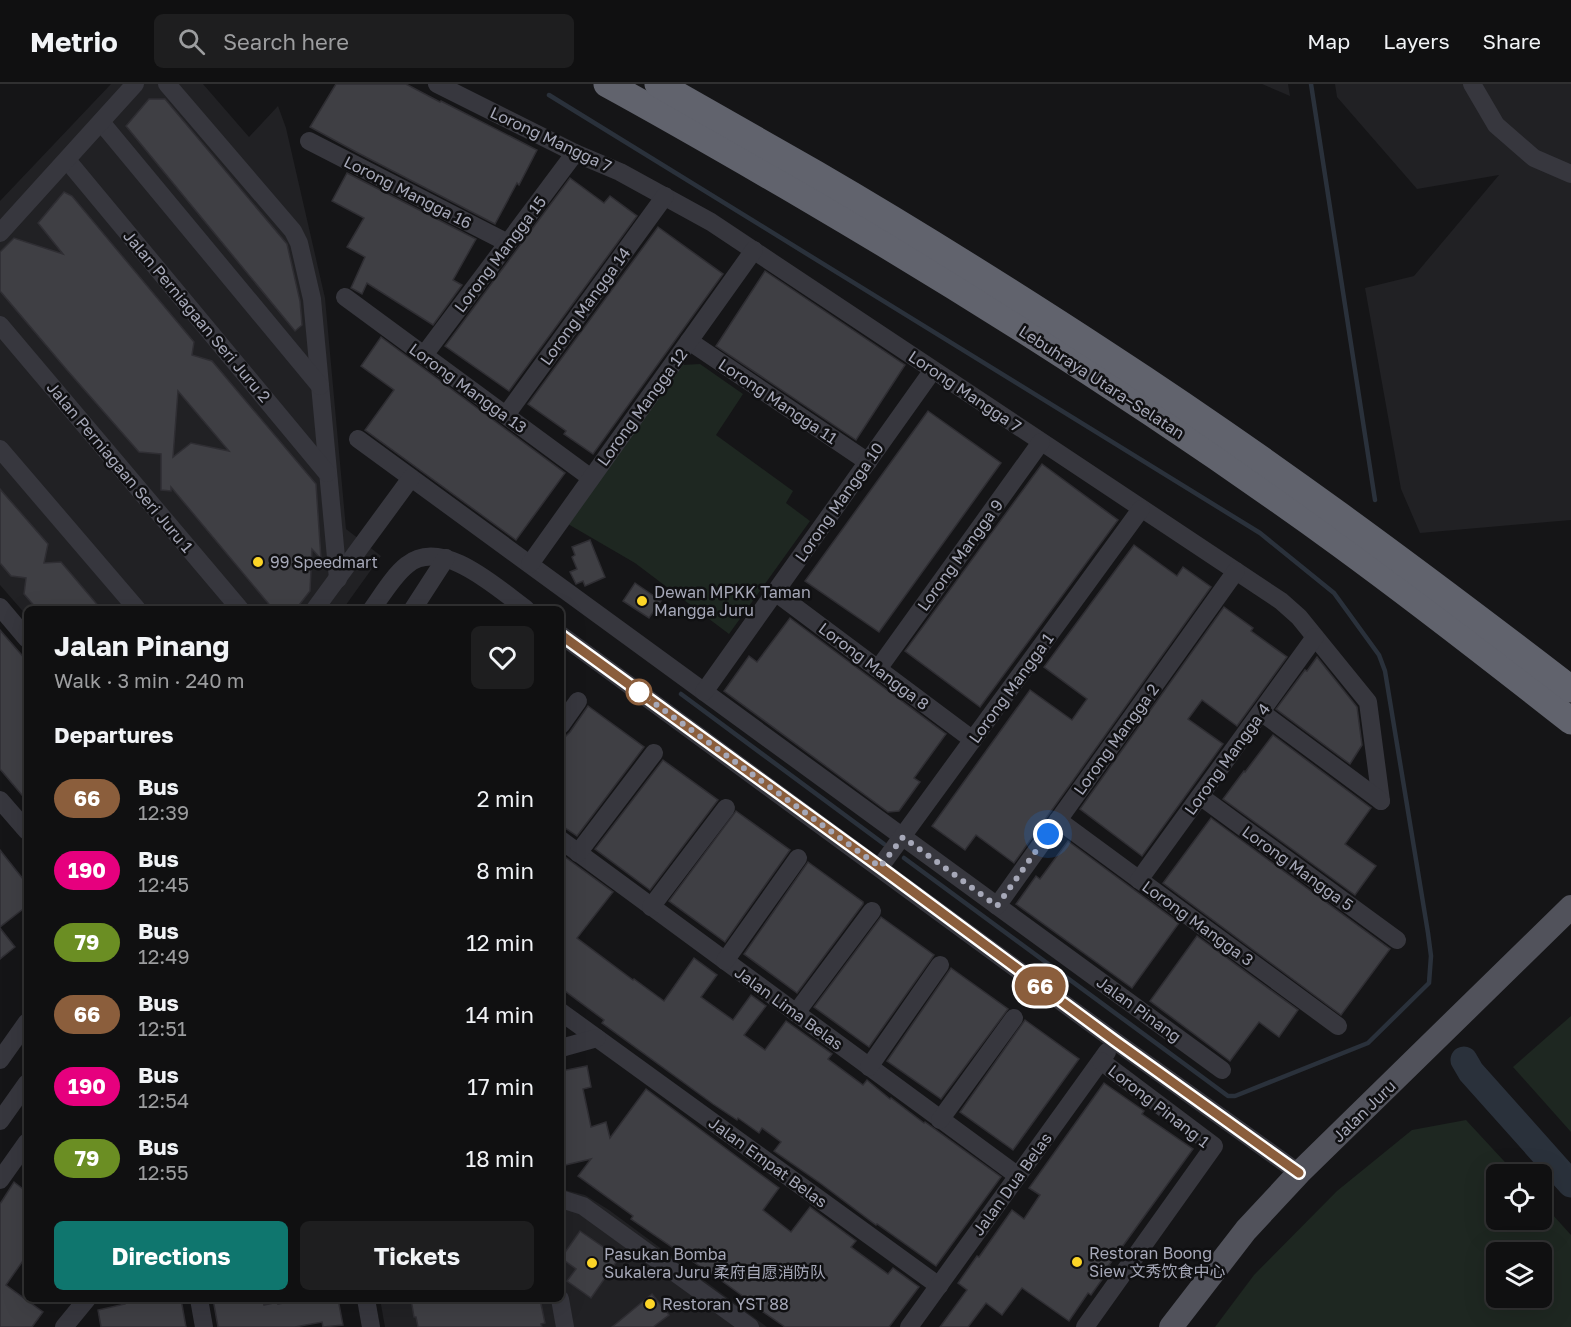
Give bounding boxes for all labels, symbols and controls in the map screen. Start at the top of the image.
search box [154,14,574,68]
text: Metrio [30,25,118,58]
icon: search [175,25,208,58]
text: Search here [223,28,349,55]
text: Map [1307,28,1350,54]
text: Layers [1383,28,1450,54]
text: Share [1483,28,1541,54]
street label: Lorong Mangga 7 [487,102,615,176]
street label: Lorong Mangga 16 [341,151,475,233]
street label: Lorong Mangga 15 [450,192,550,316]
street label: Jalan Perniagaan Seri Juru 2 [119,226,275,406]
street label: Lorong Mangga 14 [536,243,634,369]
street label: Lebuhraya Utara–Selatan [1015,321,1189,443]
street label: Lorong Mangga 13 [405,339,531,437]
street label: Lorong Mangga 12 [593,344,691,470]
street label: Lorong Mangga 7 [905,346,1025,436]
street label: Lorong Mangga 11 [715,354,841,448]
street label: Jalan Perniagaan Seri Juru 1 [43,377,198,557]
street label: Lorong Mangga 10 [790,439,888,565]
street label: Lorong Mangga 9 [913,495,1007,615]
place label: 99 Speedmart [270,552,378,572]
marker: 99 Speedmart [251,555,265,569]
place label: Dewan MPKK Taman Mangga Juru [654,582,811,620]
marker: Dewan MPKK Taman Mangga Juru [635,594,649,608]
street label: Lorong Mangga 8 [815,618,933,714]
button: heart [471,626,534,689]
text: Jalan Pinang [54,629,230,662]
street label: Lorong Mangga 1 [964,629,1058,747]
text: Walk · 3 min · 240 m [54,668,244,692]
unlabelled marker [626,679,652,705]
street label: Lorong Mangga 2 [1069,679,1163,799]
street label: Lorong Mangga 4 [1180,699,1274,819]
text: Departures [54,721,173,748]
text: Bus [138,773,179,800]
text: 66 [74,785,100,811]
text: 2 min [477,785,534,812]
text: 12:39 [138,800,189,824]
your location [1033,819,1063,849]
street label: Lorong Mangga 5 [1238,821,1358,915]
text: Bus [138,845,179,872]
text: 190 [68,857,106,883]
text: 8 min [476,857,534,884]
text: 12:45 [138,872,189,896]
street label: Lorong Mangga 3 [1138,876,1258,970]
text: Bus [138,917,179,944]
text: 79 [75,929,99,955]
text: 12 min [466,929,534,956]
text: 12:49 [138,944,190,968]
street label: Jalan Lima Belas [731,962,847,1054]
line badge: 66 [1013,966,1067,1006]
street label: Jalan Pinang [1093,972,1185,1046]
text: 66 [1027,973,1053,999]
text: Bus [138,989,179,1016]
text: 66 [74,1001,100,1027]
text: 14 min [466,1001,534,1028]
text: 12:51 [138,1016,187,1040]
street label: Lorong Pinang 1 [1104,1060,1214,1152]
text: Bus [138,1061,179,1088]
text: 190 [68,1073,106,1099]
text: 17 min [467,1073,534,1100]
street label: Jalan Juru [1328,1076,1400,1146]
text: 12:54 [138,1088,189,1112]
street label: Jalan Empat Belas [705,1112,831,1212]
street label: Jalan Dua Belas [968,1129,1056,1239]
text: Bus [138,1133,179,1160]
text: 79 [75,1145,99,1171]
text: 18 min [466,1145,534,1172]
text: 12:55 [138,1160,189,1184]
map controls [1486,1164,1552,1308]
button: locate [1486,1164,1552,1230]
button: Directions [54,1221,288,1290]
button: Tickets [300,1221,534,1290]
button: layers [1486,1242,1552,1308]
place label: Restoran Boong Siew 文秀饮食中心 [1089,1243,1226,1281]
place label: Pasukan Bomba Sukalera Juru 柔府自愿消防队 [604,1244,826,1282]
marker: Restoran Boong Siew 文秀饮食中心 [1070,1255,1084,1269]
marker: Pasukan Bomba Sukalera Juru 柔府自愿消防队 [585,1256,599,1270]
place label: Restoran YST 88 [662,1294,789,1314]
marker: Restoran YST 88 [643,1297,657,1311]

